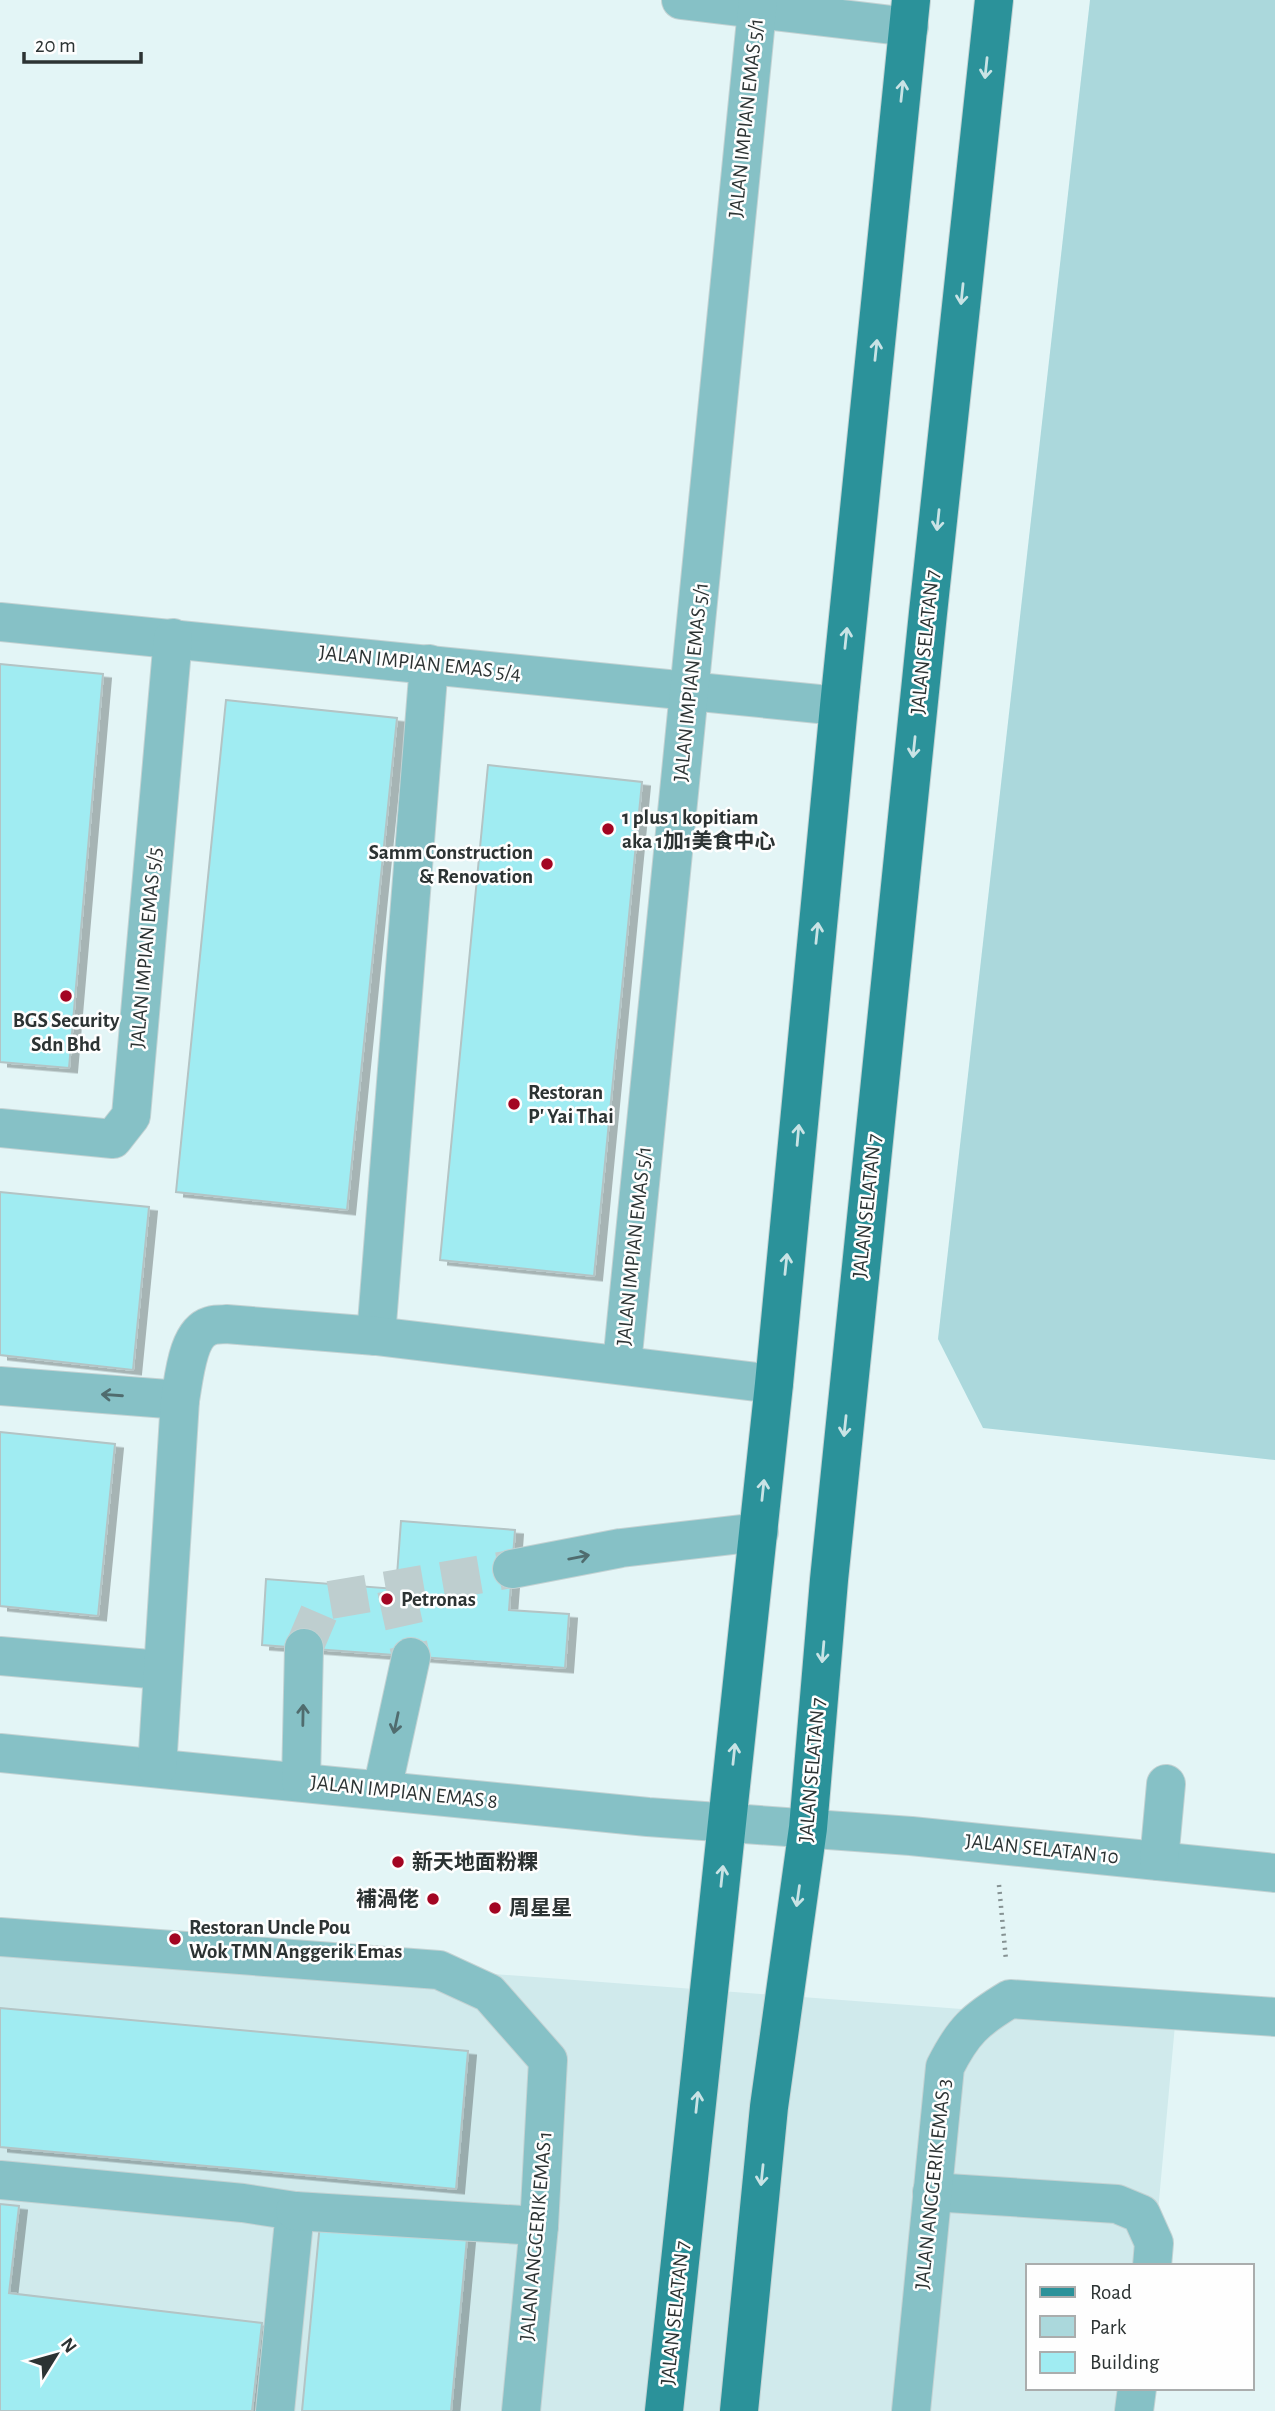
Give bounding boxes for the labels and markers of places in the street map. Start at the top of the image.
place label: 1 plus 1 kopitiam aka 1加1美食中心 [622,807,776,852]
marker: 1 plus 1 kopitiam aka 1加1美食中心 [600,821,616,837]
place label: Samm Construction & Renovation [369,842,533,887]
marker: Samm Construction & Renovation [539,856,555,872]
marker: BGS Security Sdn Bhd [58,988,74,1004]
place label: BGS Security Sdn Bhd [13,1010,120,1055]
place label: Restoran P' Yai Thai [528,1082,614,1127]
marker: Restoran P' Yai Thai [506,1096,522,1112]
place label: Petronas [401,1589,476,1610]
marker: Petronas [379,1591,395,1607]
place label: 新天地面粉粿 [412,1850,538,1873]
marker: 新天地面粉粿 [390,1854,406,1870]
place label: 補渦佬 [356,1888,419,1910]
marker: 補渦佬 [425,1891,441,1907]
place label: 周星星 [509,1897,572,1919]
marker: 周星星 [487,1900,503,1916]
place label: Restoran Uncle Pou Wok TMN Anggerik Emas [189,1917,402,1962]
marker: Restoran Uncle Pou Wok TMN Anggerik Emas [167,1931,183,1947]

